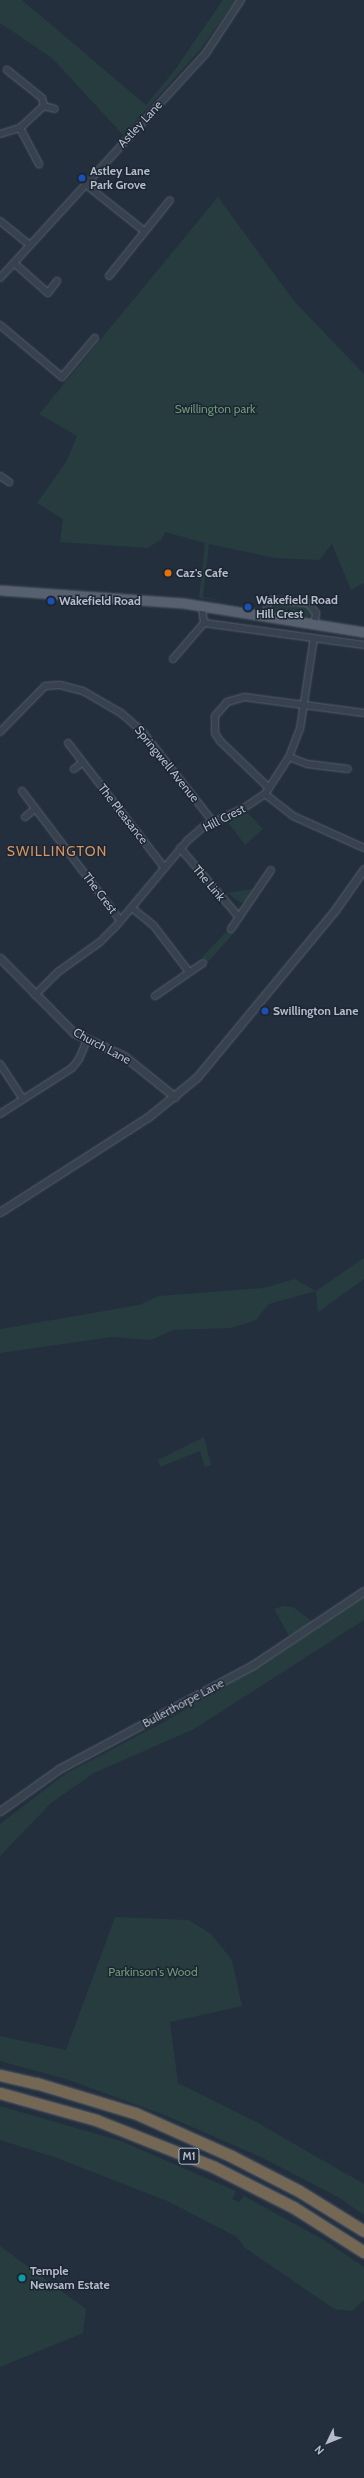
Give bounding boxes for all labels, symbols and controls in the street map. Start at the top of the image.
street label: Astley Lane [115,98,165,150]
place label: Astley Lane Park Grove [90,164,150,192]
marker: Astley Lane Park Grove [77,173,87,183]
park label: Swillington park [175,402,255,416]
place label: Caz's Cafe [176,566,228,580]
marker: Caz's Cafe [163,568,173,578]
place label: Wakefield Road Hill Crest [256,593,338,621]
place label: Wakefield Road [59,594,141,608]
marker: Wakefield Road [46,596,56,606]
marker: Wakefield Road Hill Crest [243,602,253,612]
street label: Springwell Avenue [132,723,202,805]
street label: The Pleasance [95,781,151,847]
street label: Hill Crest [201,801,247,835]
district label: SWILLINGTON [7,843,107,859]
street label: The Link [190,862,228,904]
street label: The Crest [80,870,120,916]
place label: Swillington Lane [273,1004,358,1018]
marker: Swillington Lane [260,1006,270,1016]
street label: Church Lane [71,1025,133,1067]
street label: Bullerthorpe Lane [140,1676,226,1730]
park label: Parkinson's Wood [108,1965,198,1979]
road number: M1 [178,2147,200,2165]
place label: Temple Newsam Estate [30,2264,110,2292]
marker: Temple Newsam Estate [17,2273,27,2283]
north arrow [308,2422,348,2462]
text: N [311,2443,327,2458]

